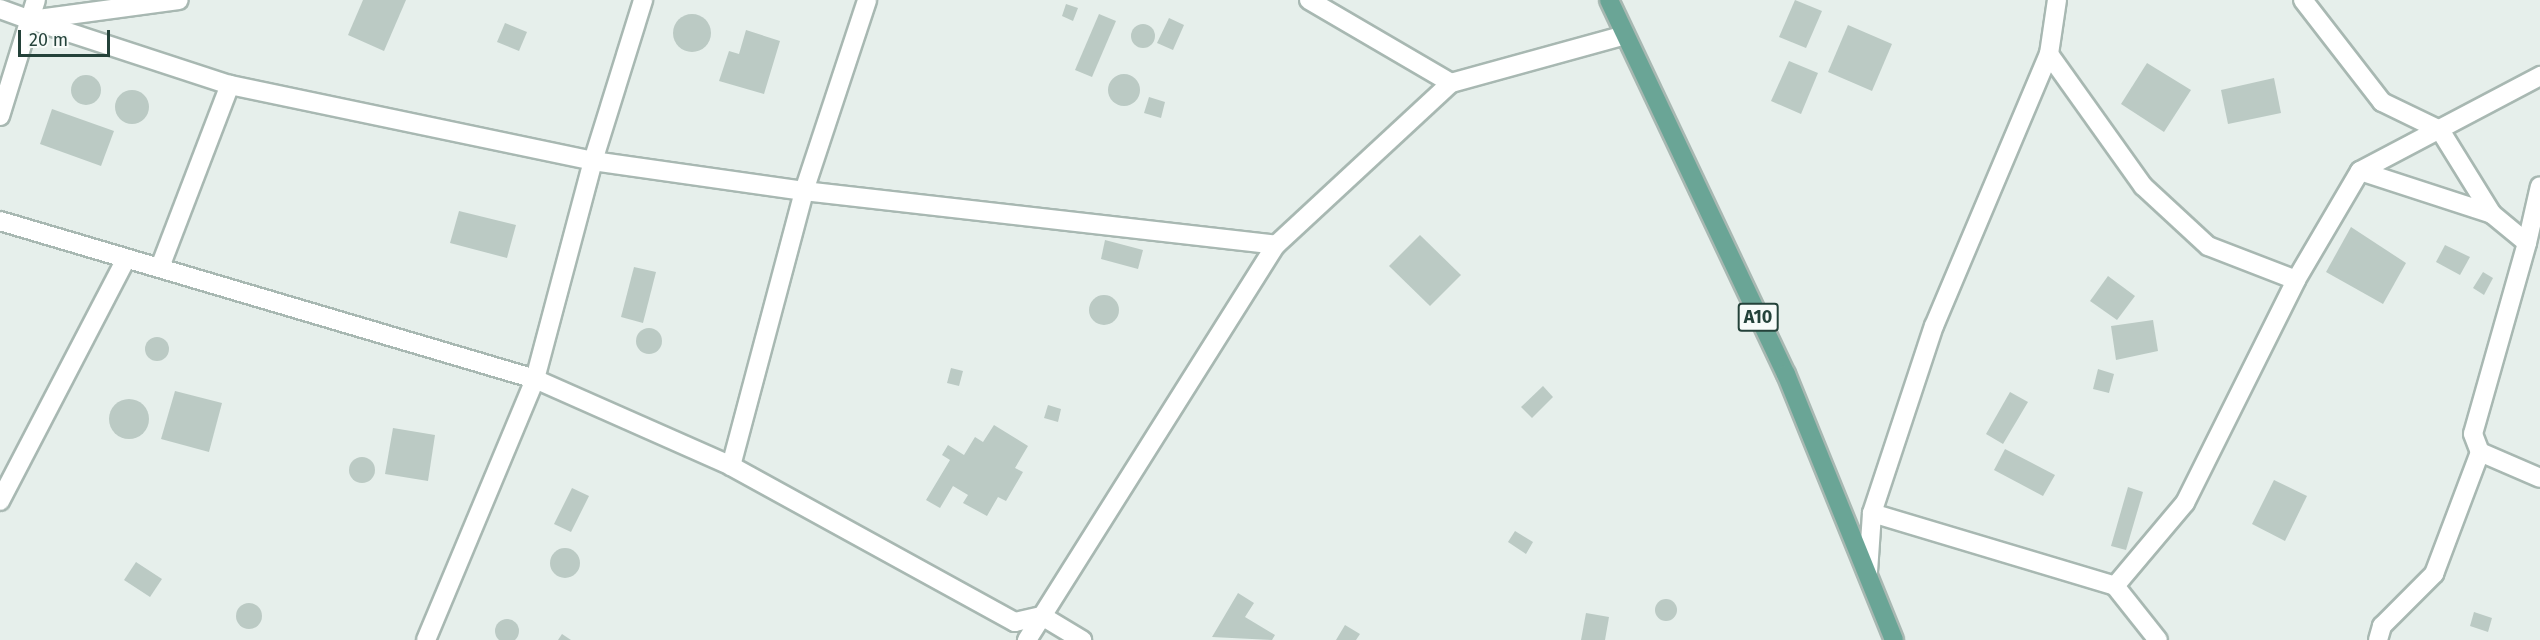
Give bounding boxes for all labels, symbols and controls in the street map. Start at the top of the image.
scale bar [21,18,112,56]
text: 20 m [29,29,68,51]
road number: A10 [1737,302,1779,332]

